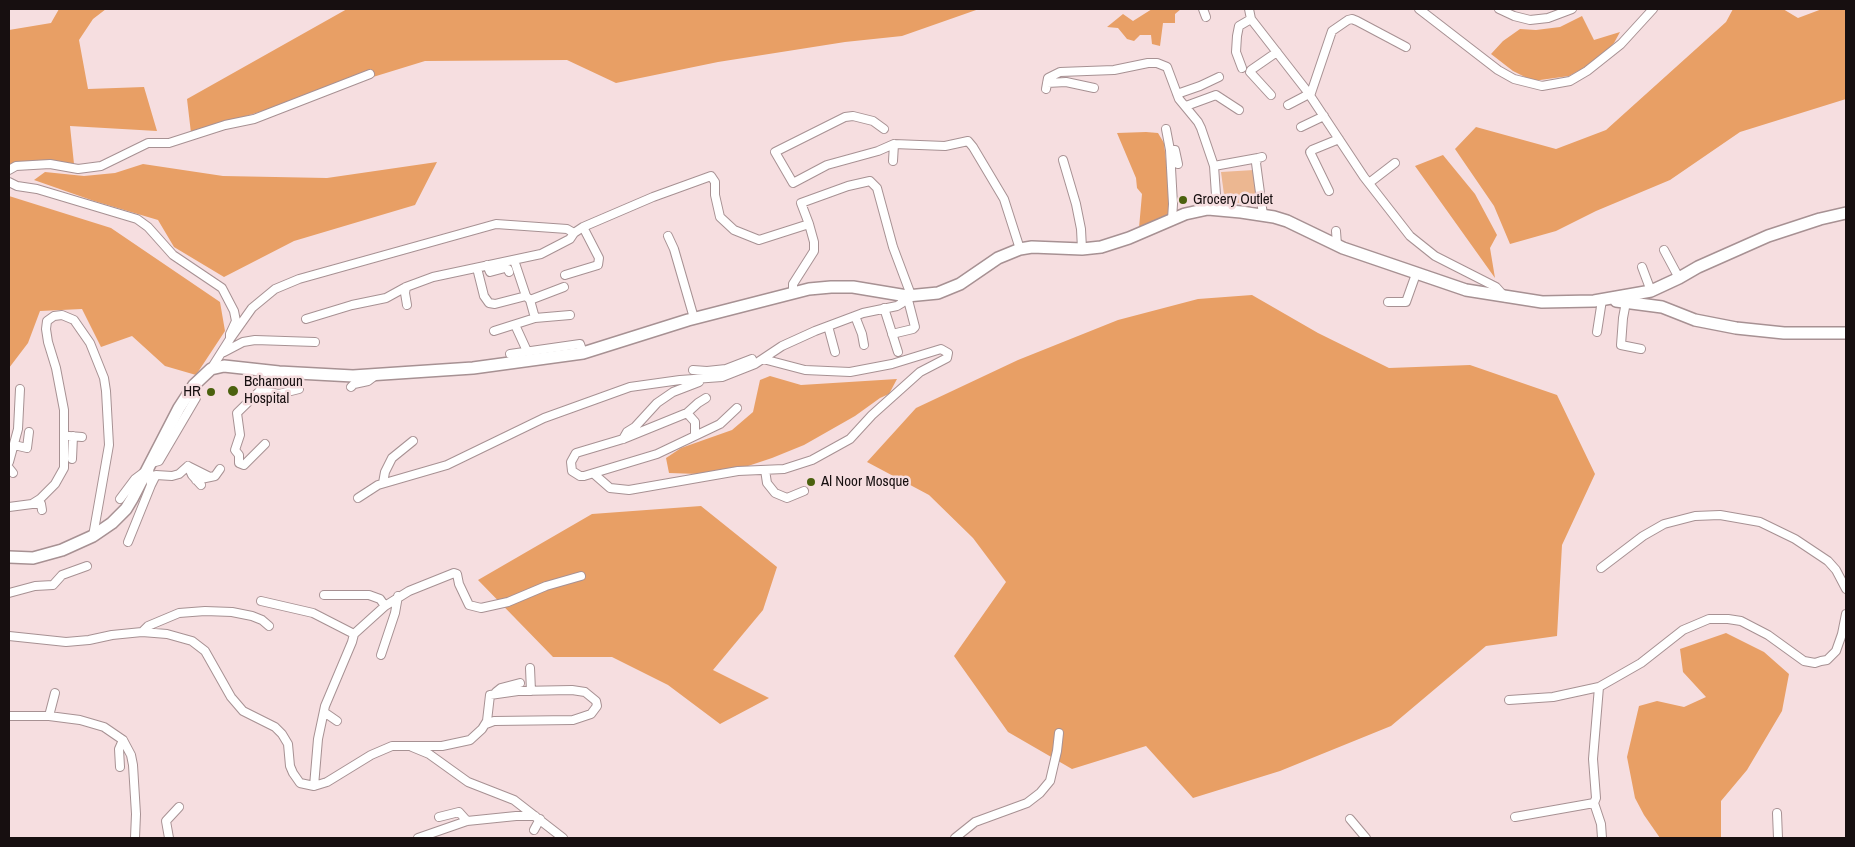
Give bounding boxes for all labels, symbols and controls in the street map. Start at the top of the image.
place label: Grocery Outlet [1193,191,1273,209]
marker: Grocery Outlet [1177,194,1189,206]
place label: Bchamoun Hospital [244,373,303,408]
place label: HR [183,383,201,401]
marker: Bchamoun Hospital [226,384,240,398]
marker: HR [205,386,217,398]
place label: Al Noor Mosque [821,473,909,491]
marker: Al Noor Mosque [805,476,817,488]

